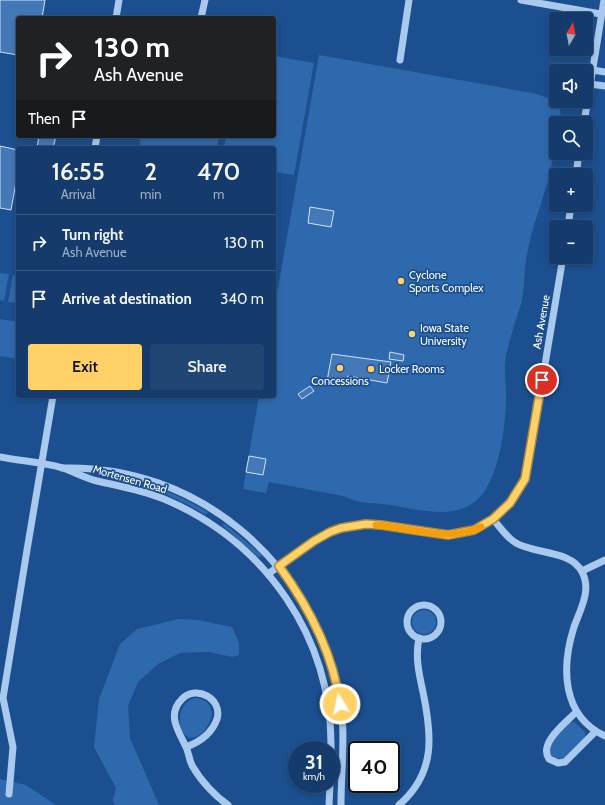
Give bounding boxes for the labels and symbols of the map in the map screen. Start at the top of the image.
north arrow [549,12,593,56]
place label: Cyclone Sports Complex [409,268,484,295]
marker: Cyclone Sports Complex [396,276,406,286]
street label: Ash Avenue [529,294,553,350]
place label: Iowa State University [420,321,469,348]
marker: Iowa State University [407,329,417,339]
place label: Locker Rooms [379,362,445,376]
marker: Concessions [335,363,345,373]
pin [525,363,559,397]
marker: Locker Rooms [366,364,376,374]
place label: Concessions [311,374,369,388]
street label: Mortensen Road [91,462,169,496]
position arrow [319,683,361,725]
speed limit sign: 40 [348,741,400,793]

